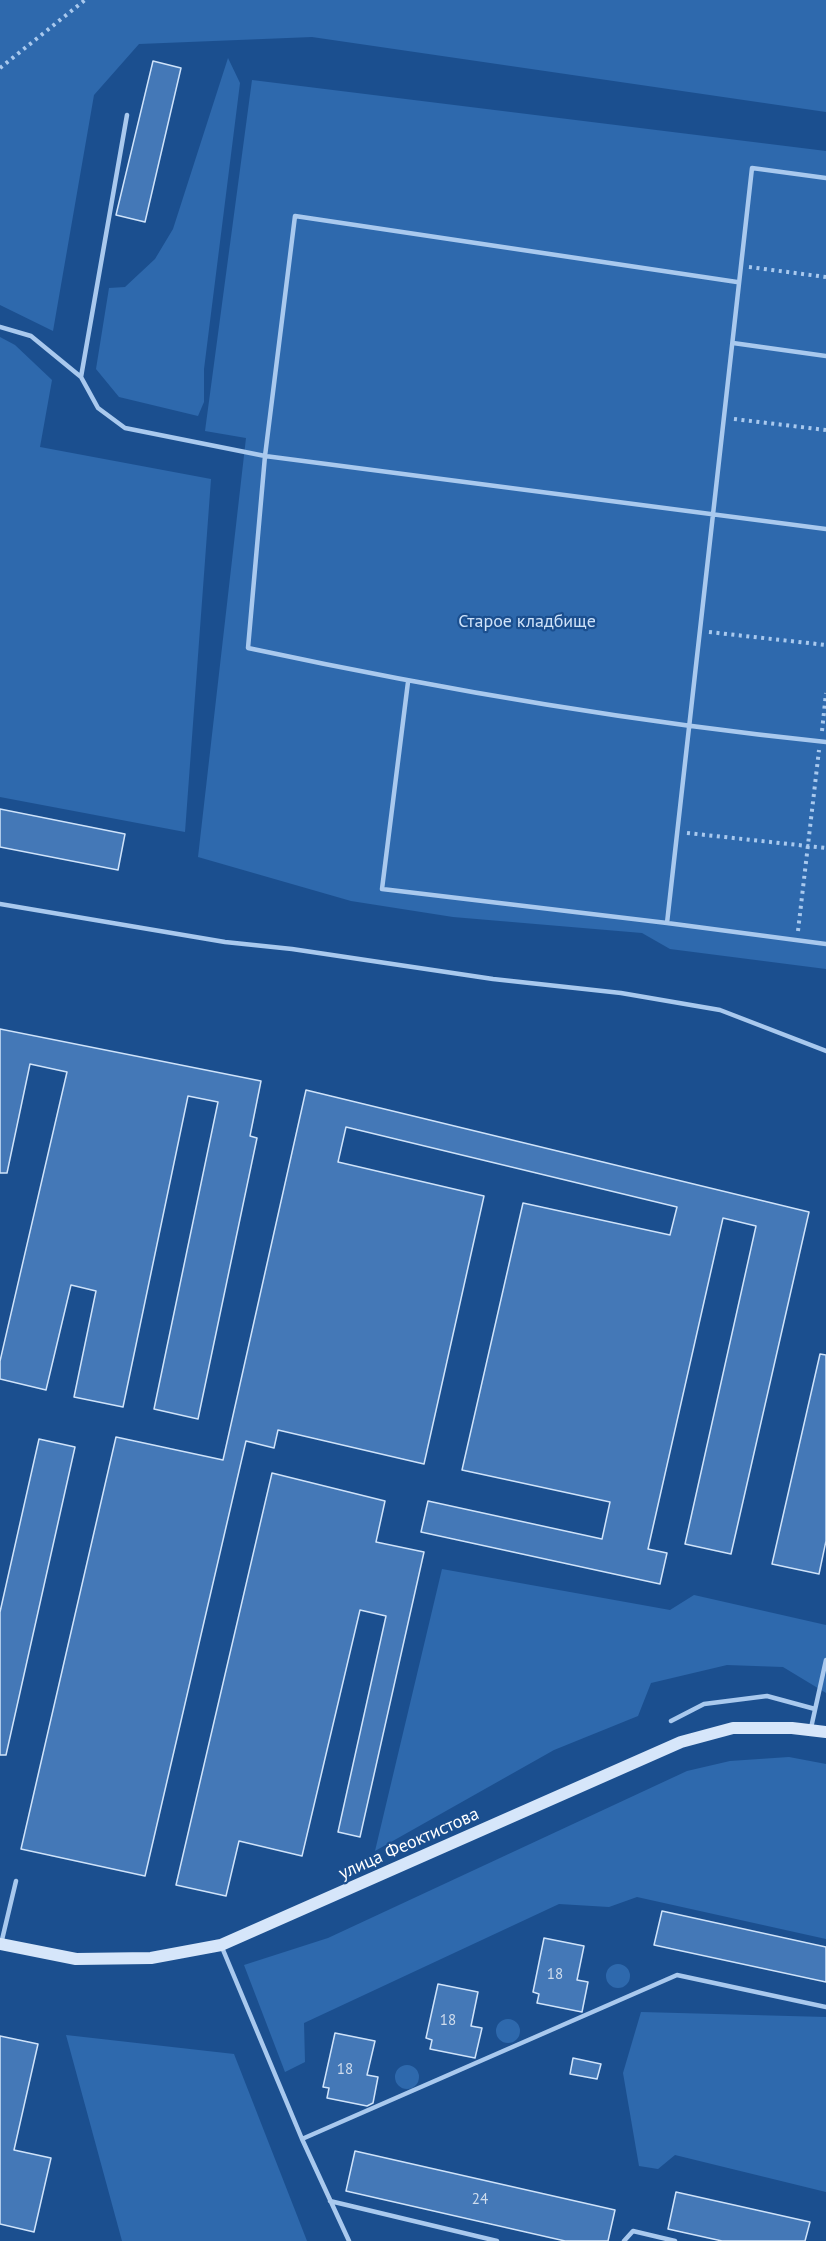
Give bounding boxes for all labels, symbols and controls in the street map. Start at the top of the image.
park label: Старое кладбище [458,611,596,633]
street label: улица Феоктистова [336,1803,482,1885]
house number: 18 [547,1966,563,1984]
house number: 18 [440,2012,456,2030]
house number: 18 [337,2061,353,2079]
house number: 24 [472,2191,488,2209]

